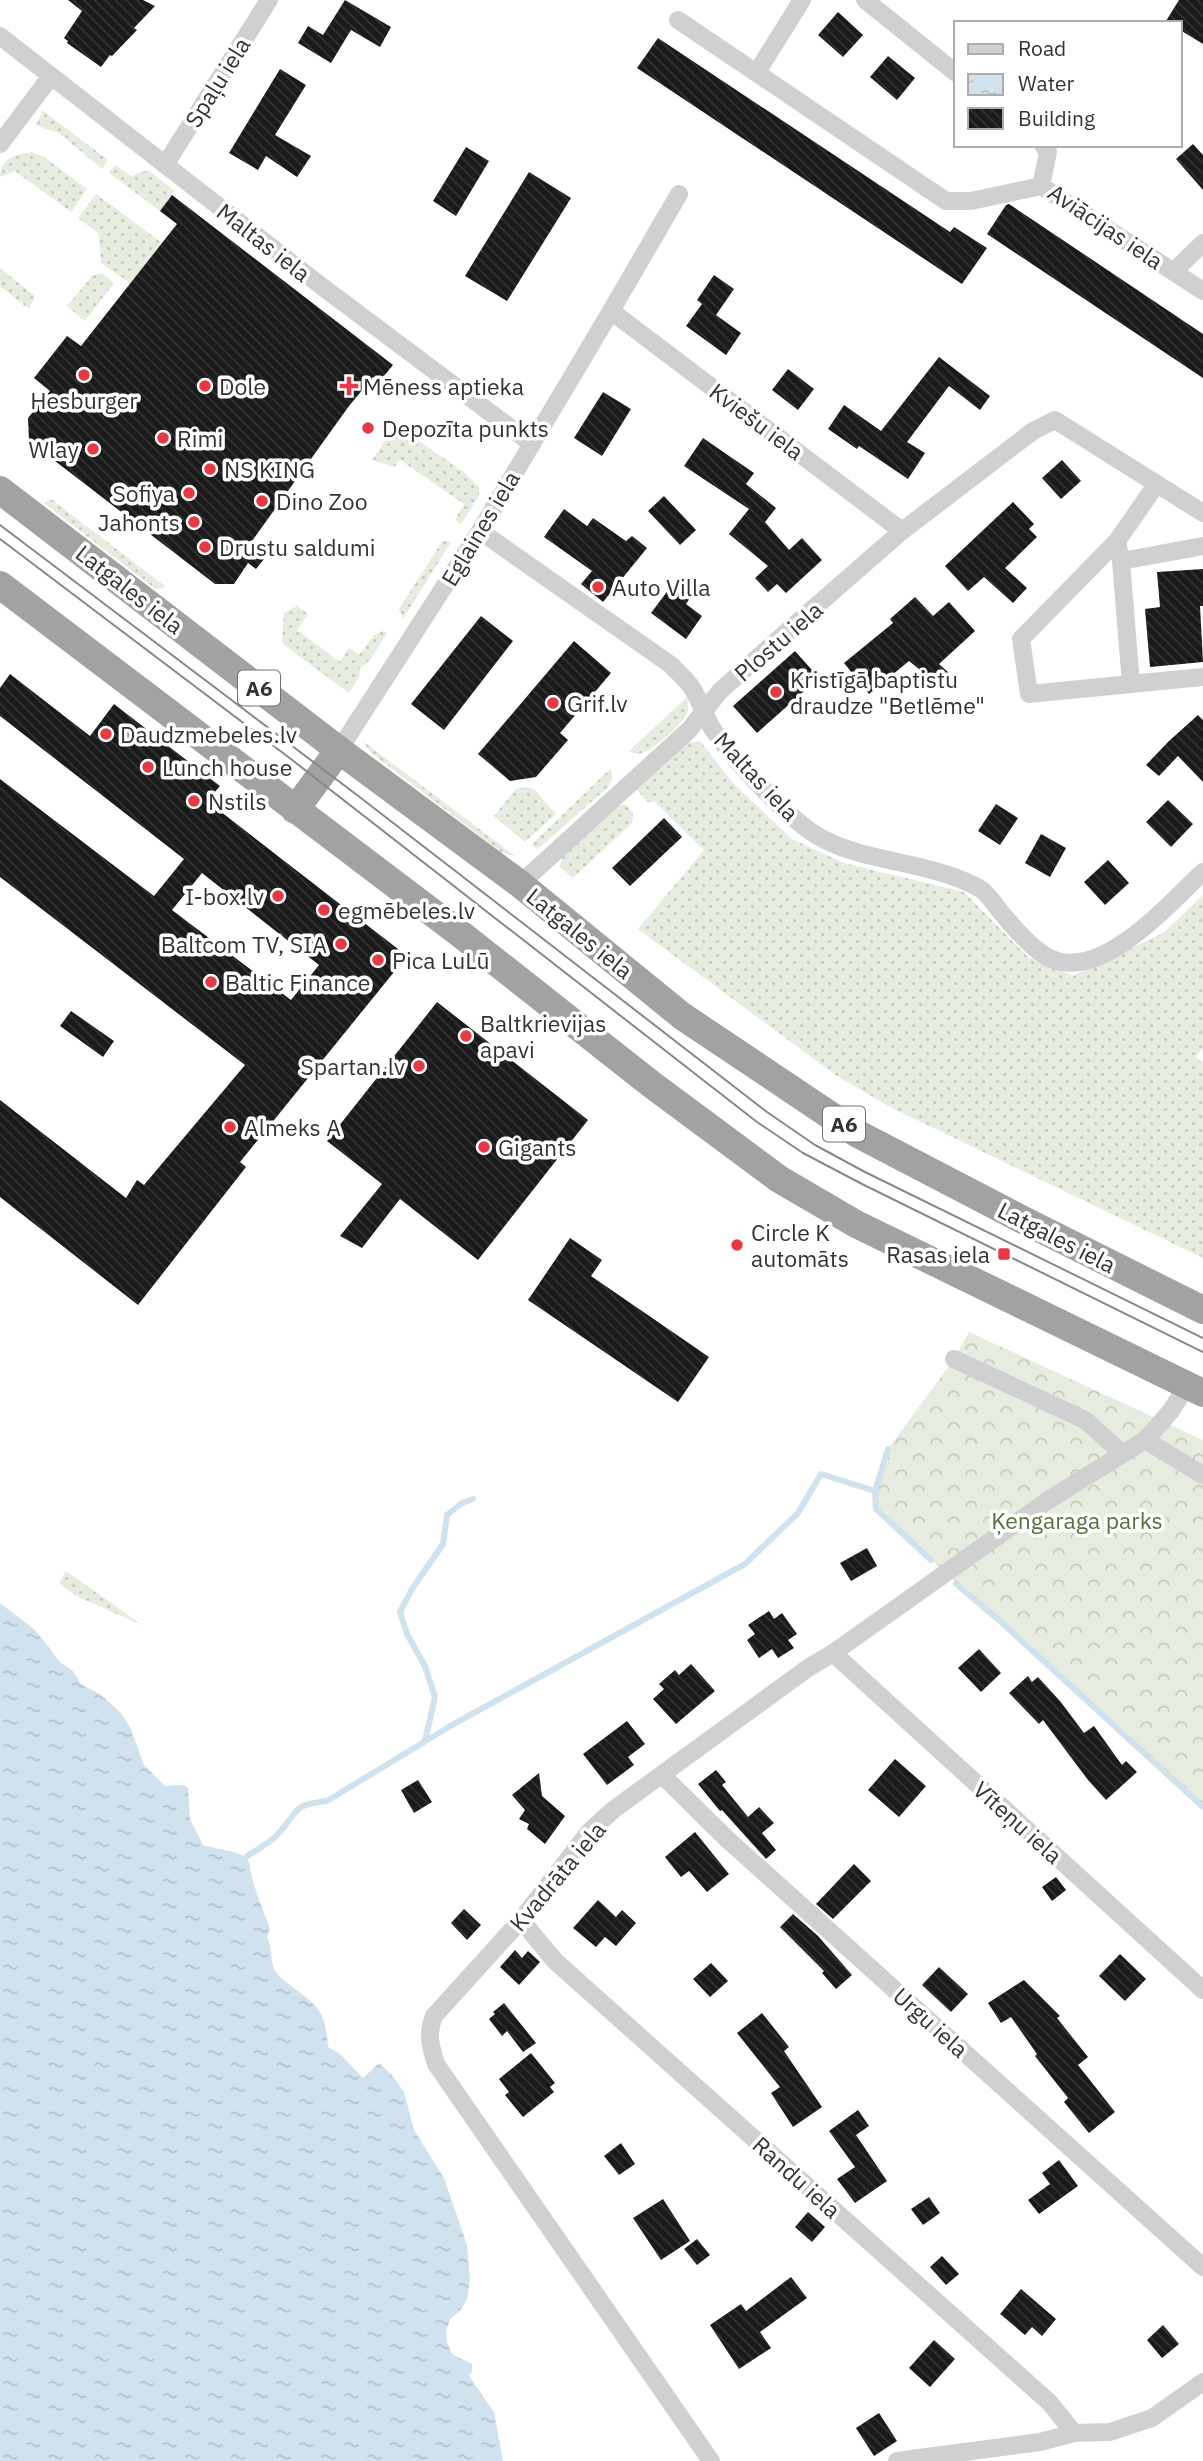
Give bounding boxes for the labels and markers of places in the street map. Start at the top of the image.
marker: Hesburger [76,367,92,383]
place label: Dole [219,371,266,401]
place label: Mēness aptieka [363,371,524,401]
marker: Dole [197,378,213,394]
marker: Mēness aptieka [341,378,357,394]
place label: Hesburger [30,385,138,415]
place label: Depozīta punkts [382,413,549,443]
marker: Depozīta punkts [360,420,376,436]
place label: Rimi [177,423,223,453]
marker: Rimi [155,430,171,446]
place label: Wlay [29,434,80,464]
marker: Wlay [85,441,101,457]
place label: NS KING [224,454,315,484]
marker: NS KING [202,461,218,477]
place label: Sofiya [112,478,175,508]
marker: Sofiya [181,485,197,501]
place label: Dino Zoo [276,486,368,516]
marker: Dino Zoo [254,493,270,509]
place label: Jahonts [98,507,180,537]
marker: Jahonts [186,514,202,530]
place label: Drustu saldumi [219,532,376,562]
marker: Drustu saldumi [197,539,213,555]
place label: Auto Villa [612,572,711,602]
marker: Auto Villa [590,579,606,595]
place label: Kristīgā baptistu draudze "Betlēme" [790,664,985,720]
marker: Kristīgā baptistu draudze "Betlēme" [768,684,784,700]
place label: Grif.lv [567,688,628,718]
marker: Grif.lv [545,695,561,711]
place label: Daudzmebeles.lv [120,719,297,749]
marker: Daudzmebeles.lv [98,726,114,742]
place label: Lunch house [162,752,292,782]
marker: Lunch house [140,759,156,775]
place label: Nstils [208,786,267,816]
marker: Nstils [186,793,202,809]
place label: I-box.lv [185,881,264,911]
marker: I-box.lv [270,888,286,904]
place label: egmēbeles.lv [338,895,475,925]
marker: egmēbeles.lv [316,902,332,918]
place label: Baltcom TV, SIA [161,929,327,959]
marker: Baltcom TV, SIA [333,936,349,952]
place label: Pica LuLū [392,945,490,975]
marker: Pica LuLū [370,952,386,968]
place label: Baltic Finance [225,967,370,997]
marker: Baltic Finance [203,974,219,990]
place label: Baltkrievijas apavi [480,1008,607,1064]
marker: Baltkrievijas apavi [458,1028,474,1044]
place label: Spartan.lv [300,1051,405,1081]
marker: Spartan.lv [411,1058,427,1074]
place label: Almeks A [244,1112,341,1142]
marker: Almeks A [222,1119,238,1135]
place label: Gigants [498,1132,576,1162]
marker: Gigants [476,1139,492,1155]
place label: Circle K automāts [751,1217,849,1273]
marker: Circle K automāts [729,1237,745,1253]
place label: Rasas iela [886,1239,990,1269]
marker: Rasas iela [996,1246,1012,1262]

